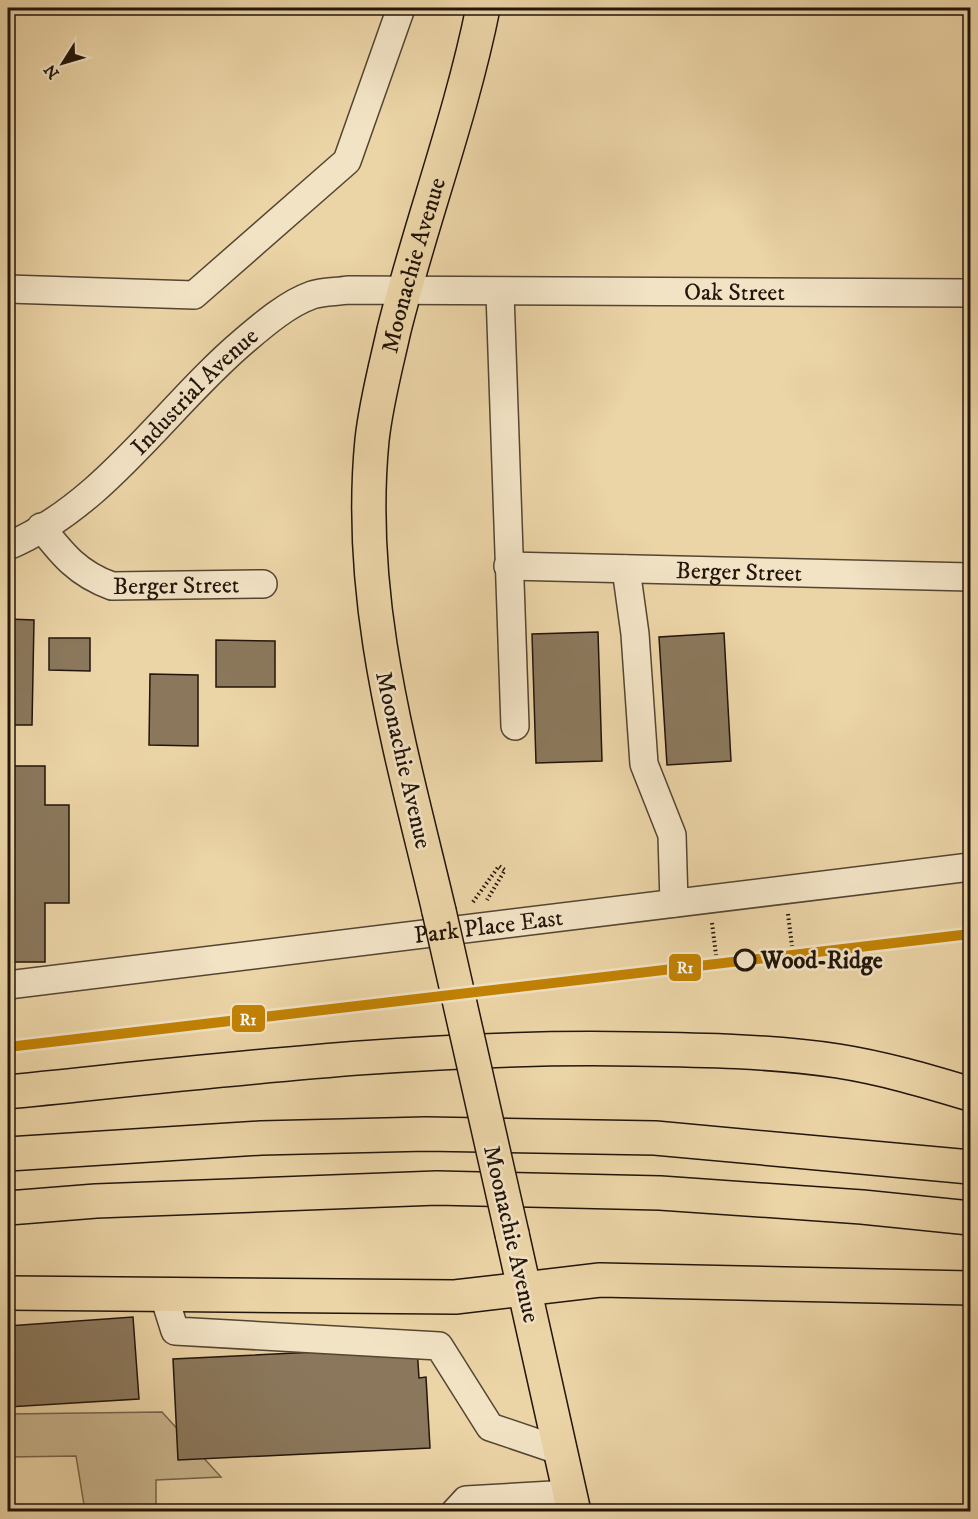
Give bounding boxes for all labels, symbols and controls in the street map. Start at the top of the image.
north arrow [33,33,93,93]
text: N [40,60,64,83]
street label: Moonachie Avenue [375,174,453,356]
street label: Oak Street [684,278,785,308]
street label: Industrial Avenue [125,321,265,462]
street label: Berger Street [675,556,803,589]
street label: Berger Street [113,570,240,602]
street label: Moonachie Avenue [368,669,438,852]
street label: Park Place East [412,903,565,951]
place label: Wood-Ridge [760,946,883,976]
marker: Wood-Ridge [734,949,756,971]
line badge: R1 [668,953,702,982]
text: R1 [677,958,693,978]
line badge: R1 [231,1004,266,1033]
text: R1 [240,1010,256,1030]
street label: Moonachie Avenue [476,1143,546,1326]

